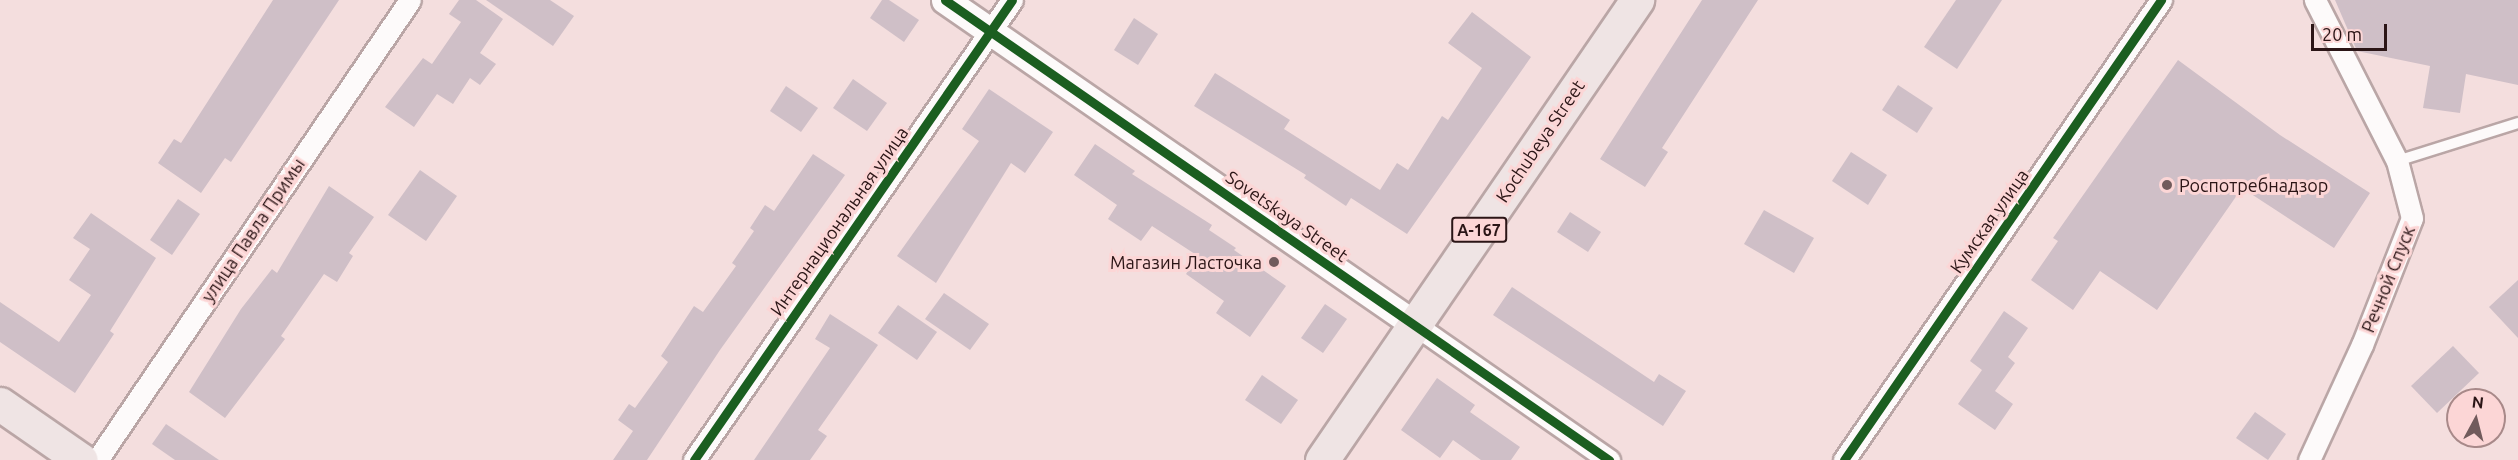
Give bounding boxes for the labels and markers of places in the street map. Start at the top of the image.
place label: Роспотребнадзор [2179,174,2328,196]
marker: Роспотребнадзор [2160,178,2174,192]
place label: Магазин Ласточка [1110,251,1262,273]
marker: Магазин Ласточка [1267,255,1281,269]

